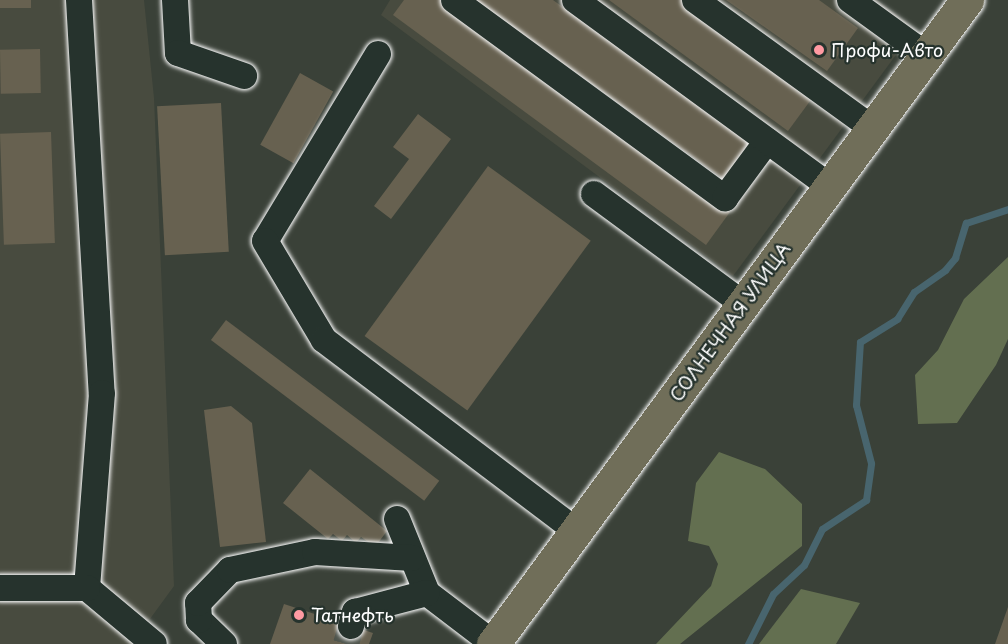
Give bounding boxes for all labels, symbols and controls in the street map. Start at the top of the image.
place label: Профи-Авто [831,39,943,61]
marker: Профи-Авто [812,43,826,57]
street label: СОЛНЕЧНАЯ УЛИЦА [665,239,795,405]
place label: Татнефть [311,604,394,626]
marker: Татнефть [292,608,306,622]

